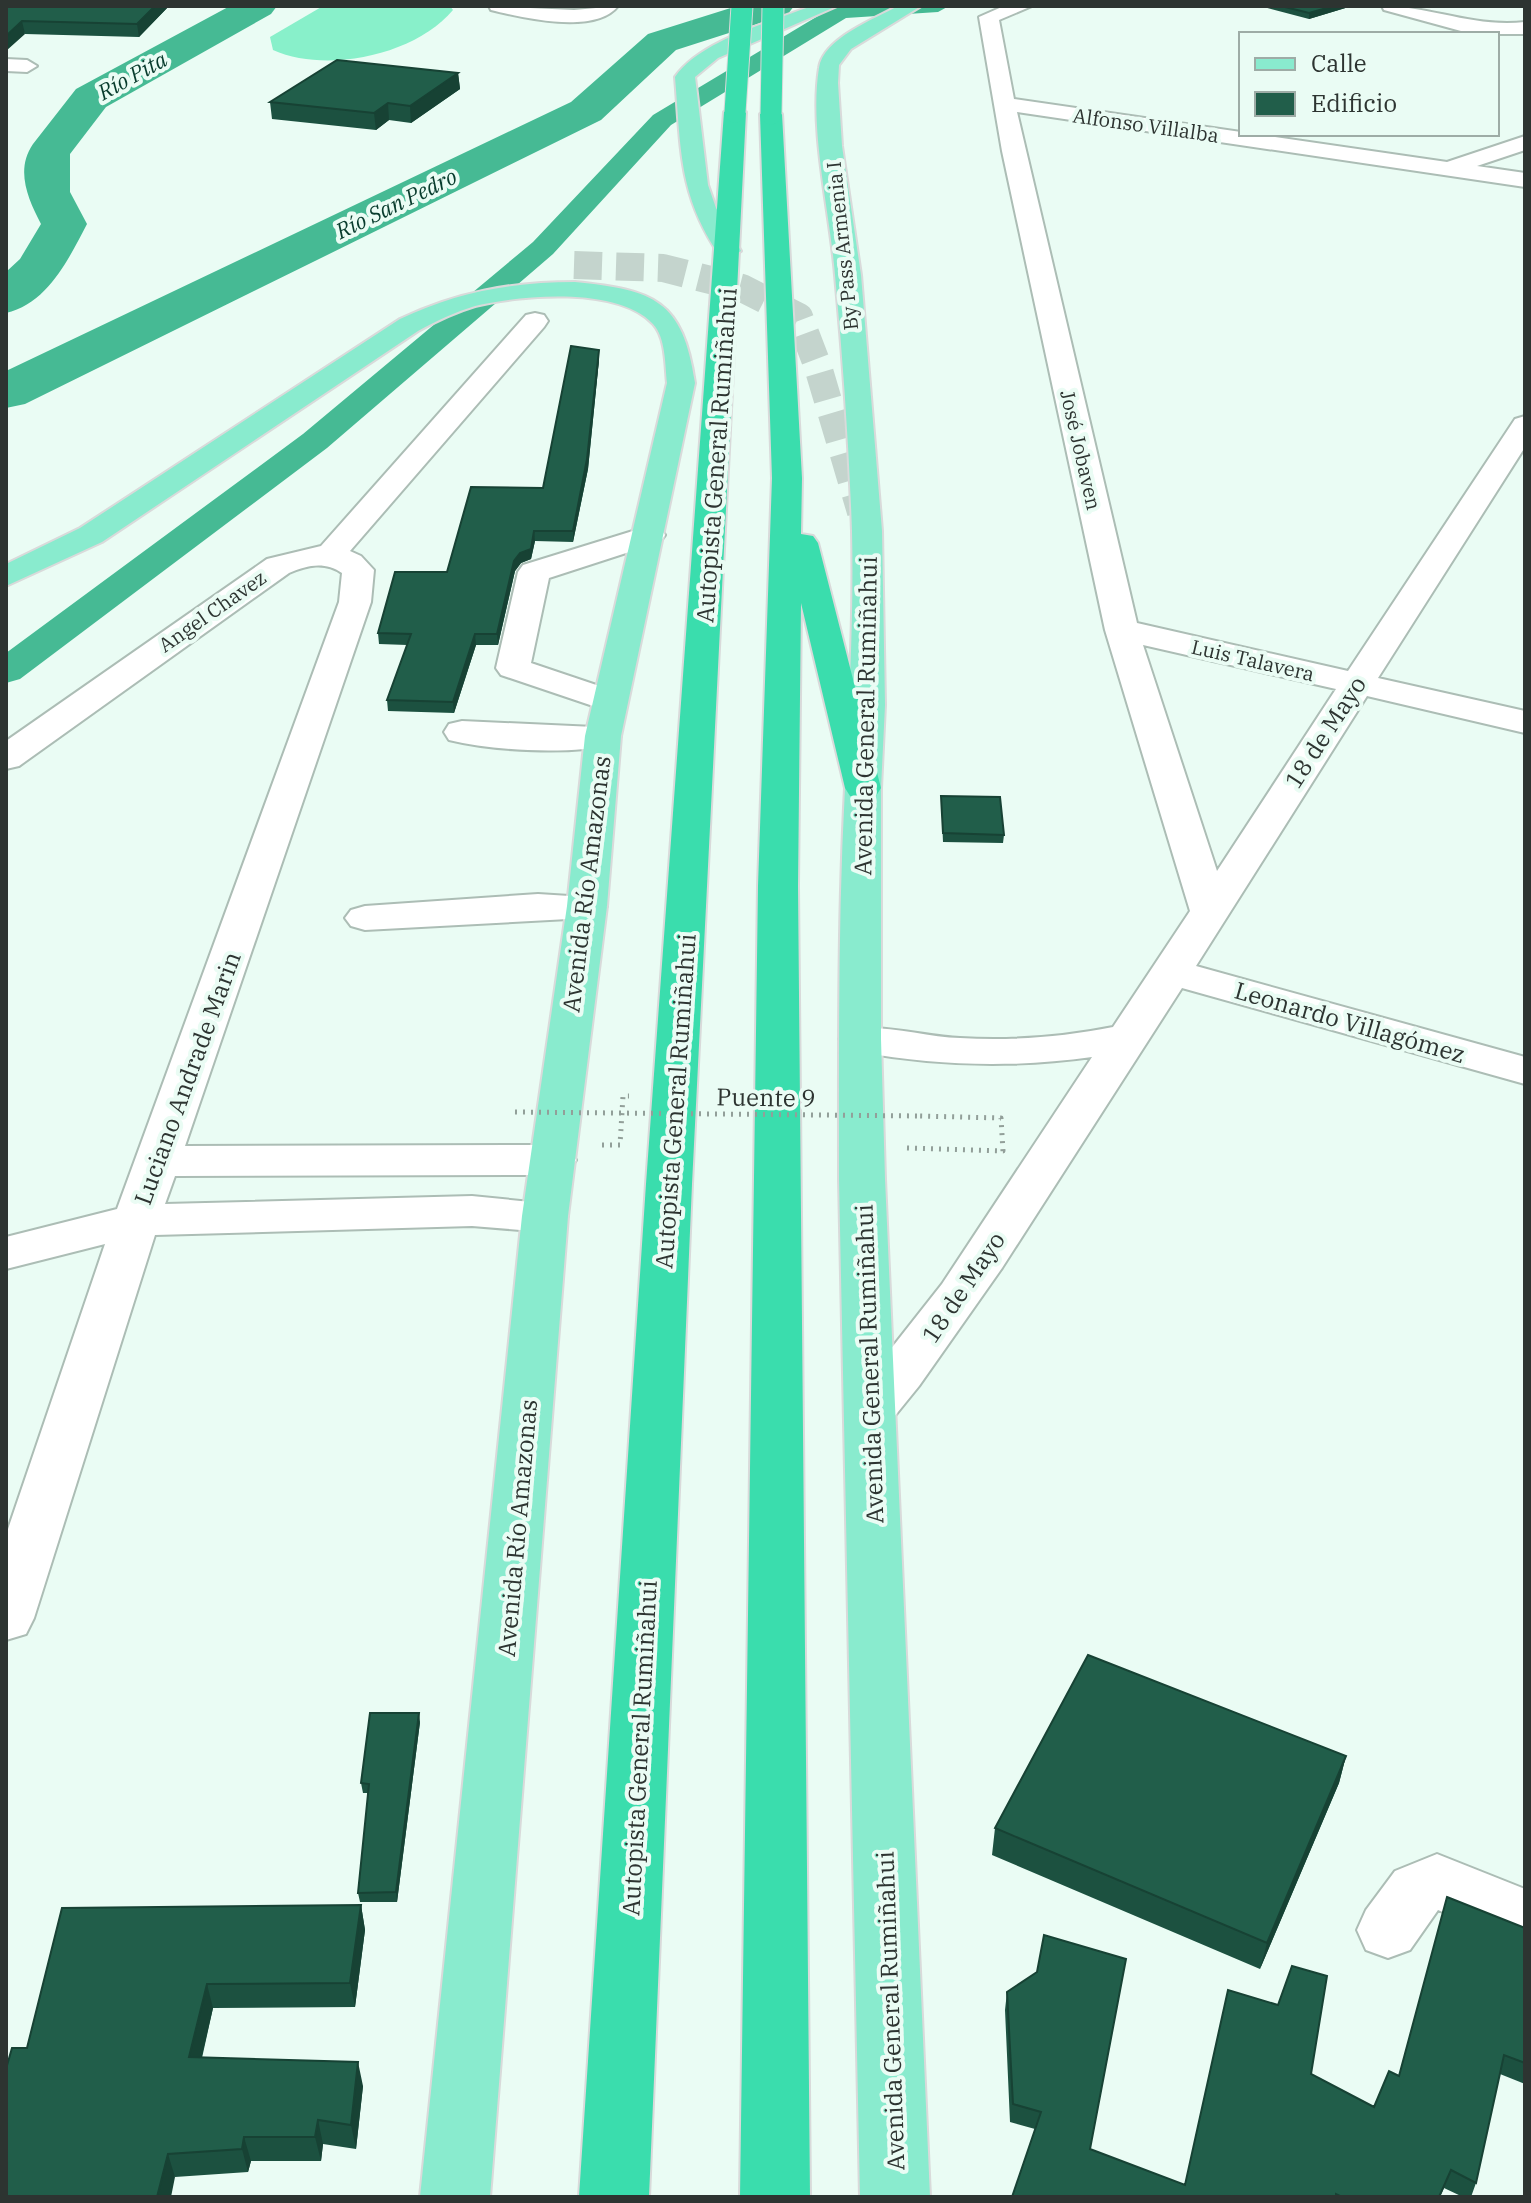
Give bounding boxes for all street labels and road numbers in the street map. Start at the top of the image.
street label: Alfonso Villalba [1071,101,1221,149]
street label: By Pass Armenia I [820,160,864,332]
street label: Autopista General Rumiñahui [688,286,744,624]
street label: José Jobaven [1054,387,1108,513]
street label: Avenida General Rumiñahui [846,556,884,876]
street label: Angel Chavez [153,564,271,658]
street label: Luis Talavera [1189,633,1317,687]
street label: 18 de Mayo [1277,670,1373,794]
street label: Avenida Río Amazonas [554,754,618,1014]
street label: Autopista General Rumiñahui [647,932,703,1270]
street label: Luciano Andrade Marin [126,947,248,1209]
street label: Leonardo Villagómez [1231,974,1469,1070]
street label: Puente 9 [716,1080,816,1114]
street label: Avenida General Rumiñahui [847,1204,891,1524]
street label: 18 de Mayo [914,1225,1012,1349]
street label: Avenida Río Amazonas [490,1398,544,1658]
street label: Autopista General Rumiñahui [614,1579,664,1917]
street label: Avenida General Rumiñahui [868,1851,912,2171]

